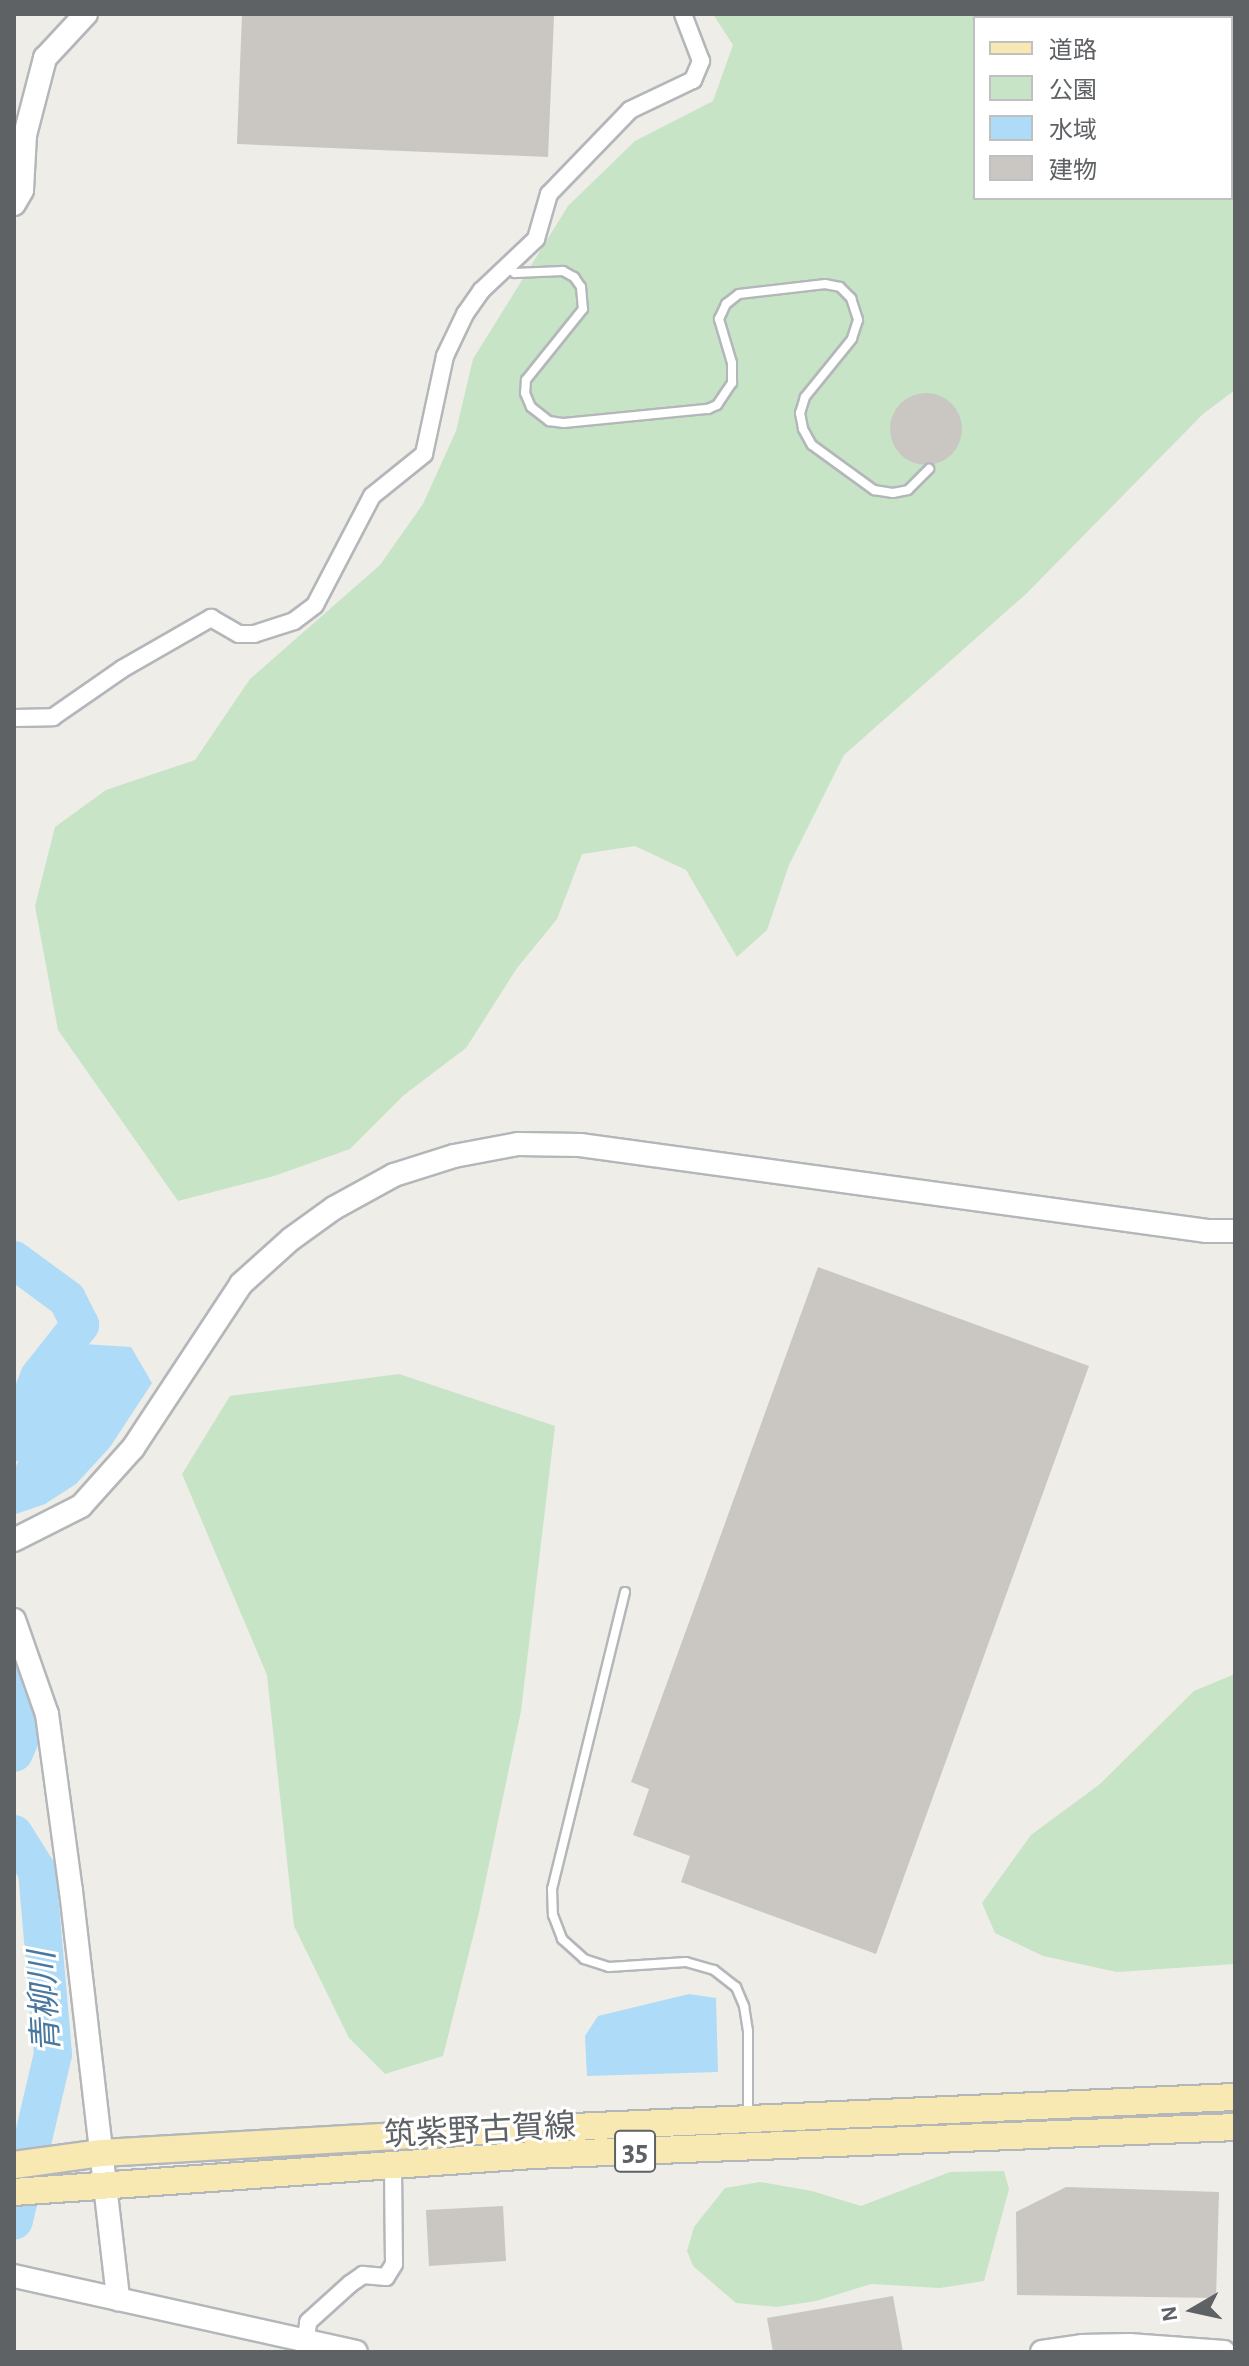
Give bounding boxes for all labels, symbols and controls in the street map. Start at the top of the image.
legend [973,16,1233,200]
text: 道路 [1049,39,1097,63]
text: 公園 [1049,79,1097,103]
text: 水域 [1049,119,1097,143]
text: 建物 [1049,159,1097,183]
water label: 青柳川 [23,1950,69,2054]
street label: 筑紫野古賀線 [383,2107,577,2155]
road number: 35 [613,2125,657,2177]
north arrow [1153,2270,1233,2350]
text: N [1157,2304,1181,2323]

